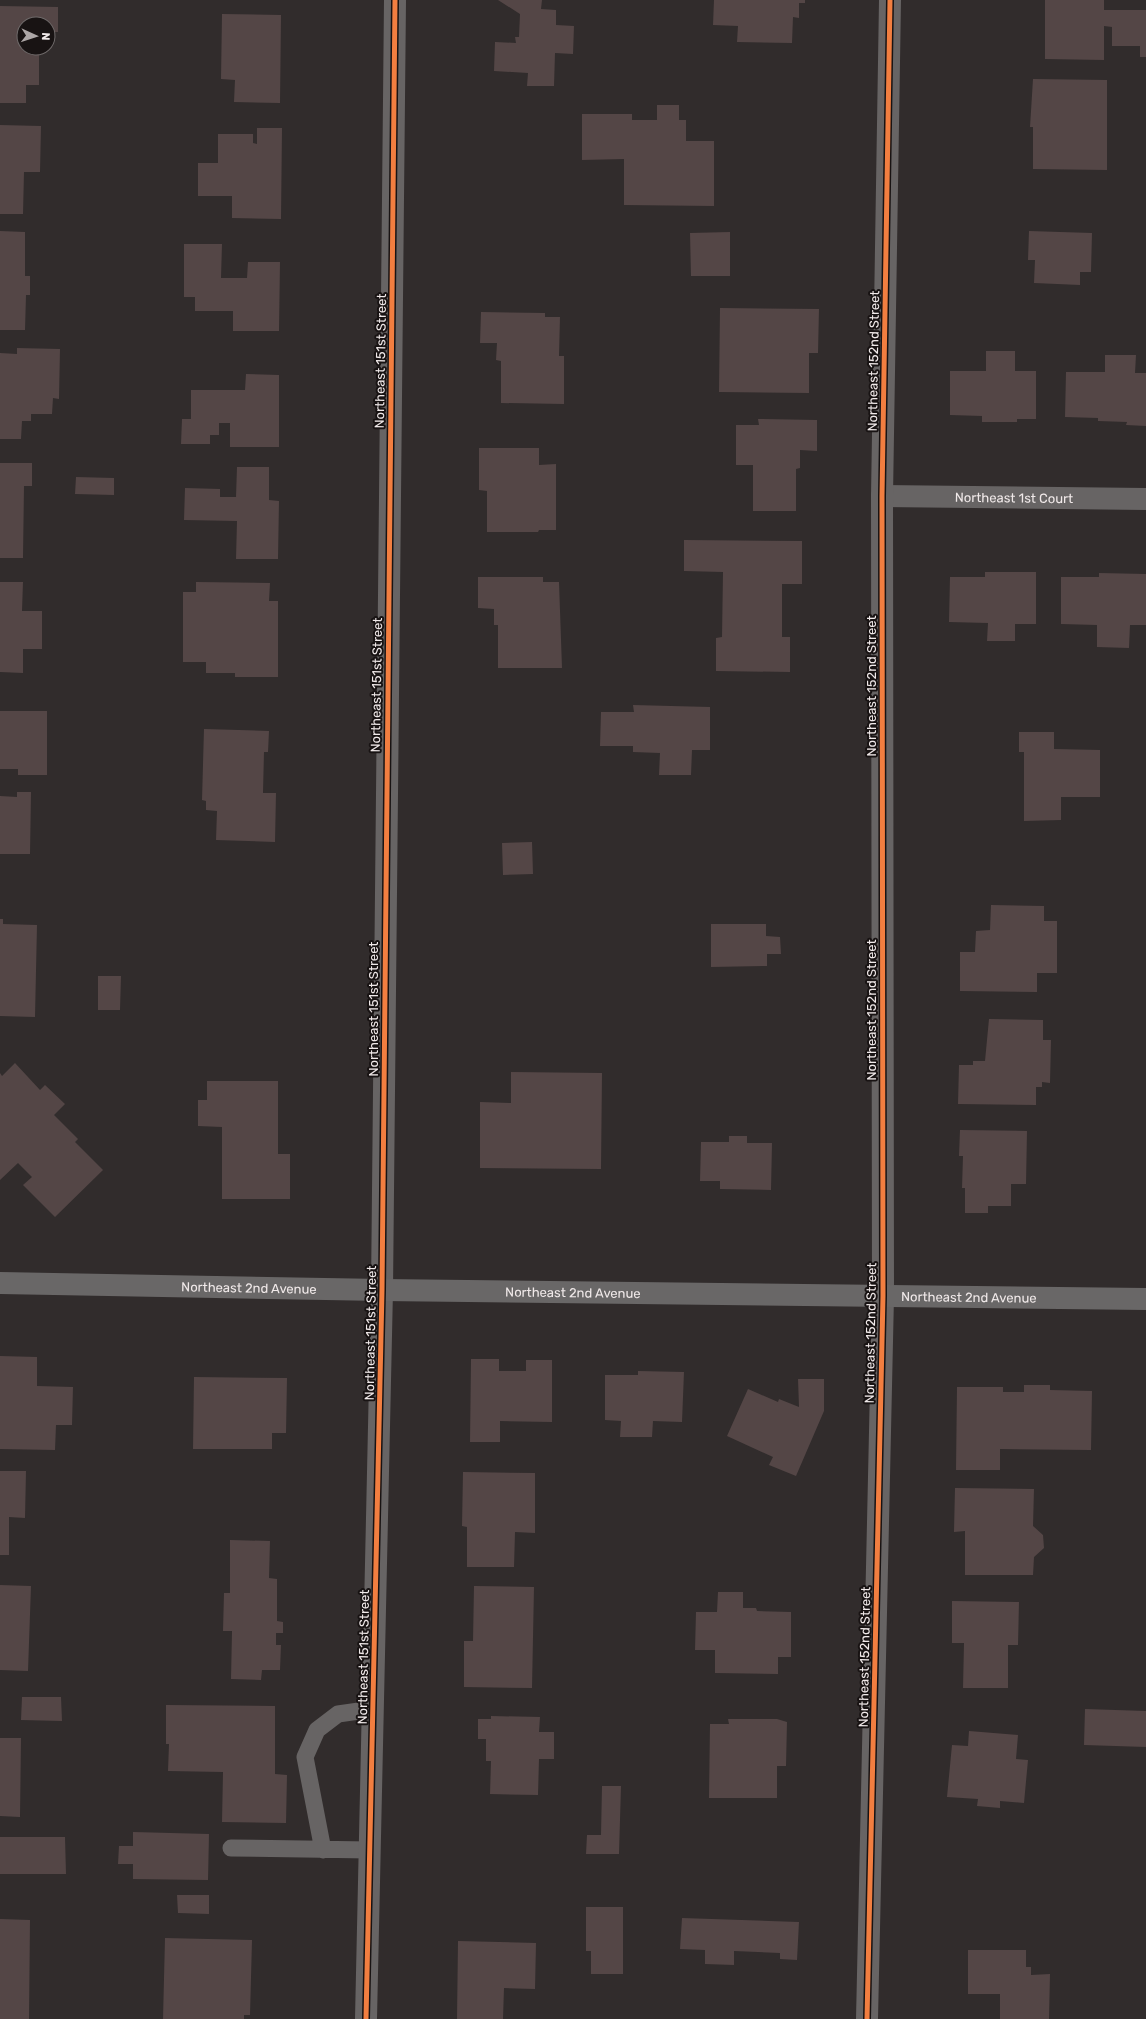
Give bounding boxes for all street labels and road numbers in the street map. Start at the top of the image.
street label: Northeast 152nd Street [865,290,882,432]
street label: Northeast 151st Street [372,293,389,429]
street label: Northeast 1st Court [955,490,1073,506]
street label: Northeast 152nd Street [864,615,879,757]
street label: Northeast 151st Street [368,617,385,753]
street label: Northeast 152nd Street [864,939,879,1081]
street label: Northeast 151st Street [366,942,381,1076]
street label: Northeast 152nd Street [862,1262,879,1404]
street label: Northeast 151st Street [362,1265,379,1401]
street label: Northeast 2nd Avenue [181,1279,317,1297]
street label: Northeast 2nd Avenue [505,1284,641,1301]
street label: Northeast 2nd Avenue [901,1289,1037,1306]
street label: Northeast 152nd Street [856,1586,873,1728]
street label: Northeast 151st Street [355,1589,372,1725]

